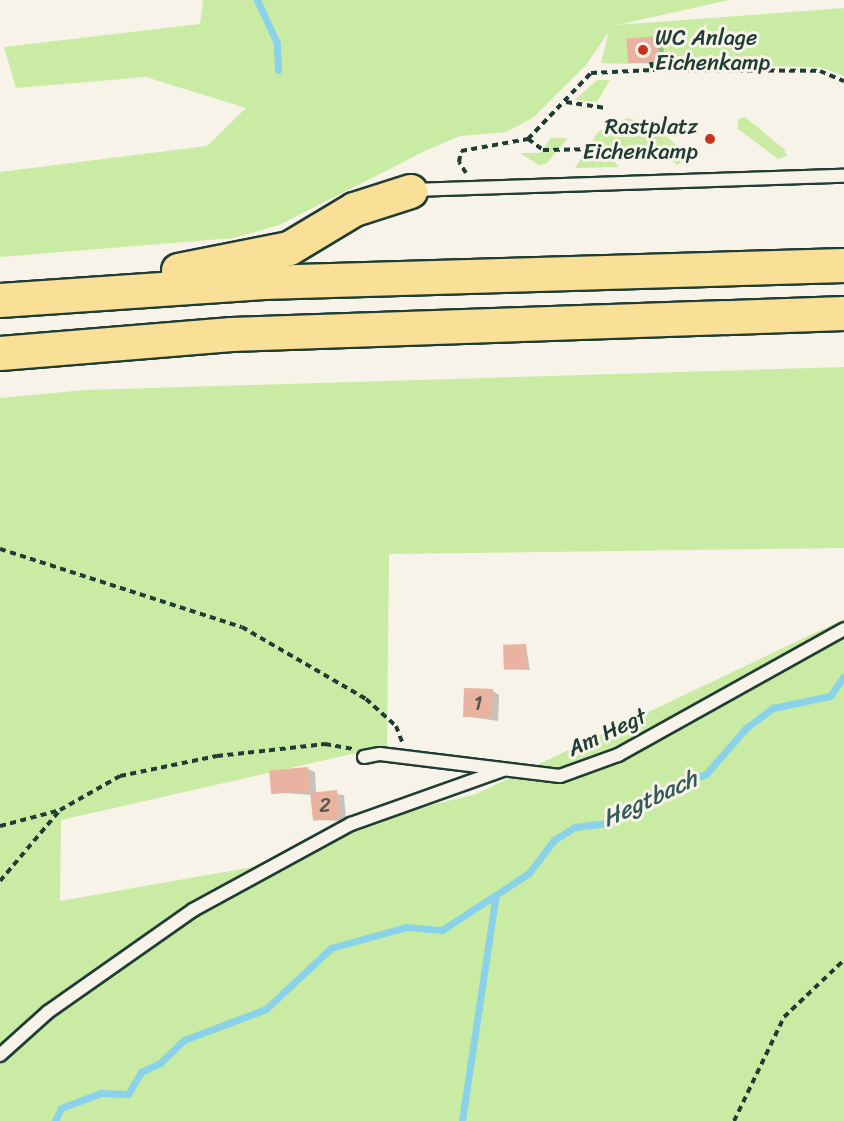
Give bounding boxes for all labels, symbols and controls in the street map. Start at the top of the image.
place label: WC Anlage Eichenkamp [655,24,770,76]
marker: WC Anlage Eichenkamp [636,43,650,57]
place label: Rastplatz Eichenkamp [583,113,698,164]
marker: Rastplatz Eichenkamp [703,132,717,146]
house number: 1 [474,691,482,715]
street label: Am Hegt [563,702,651,762]
water label: Hegtbach [598,765,702,833]
house number: 2 [319,793,331,817]

